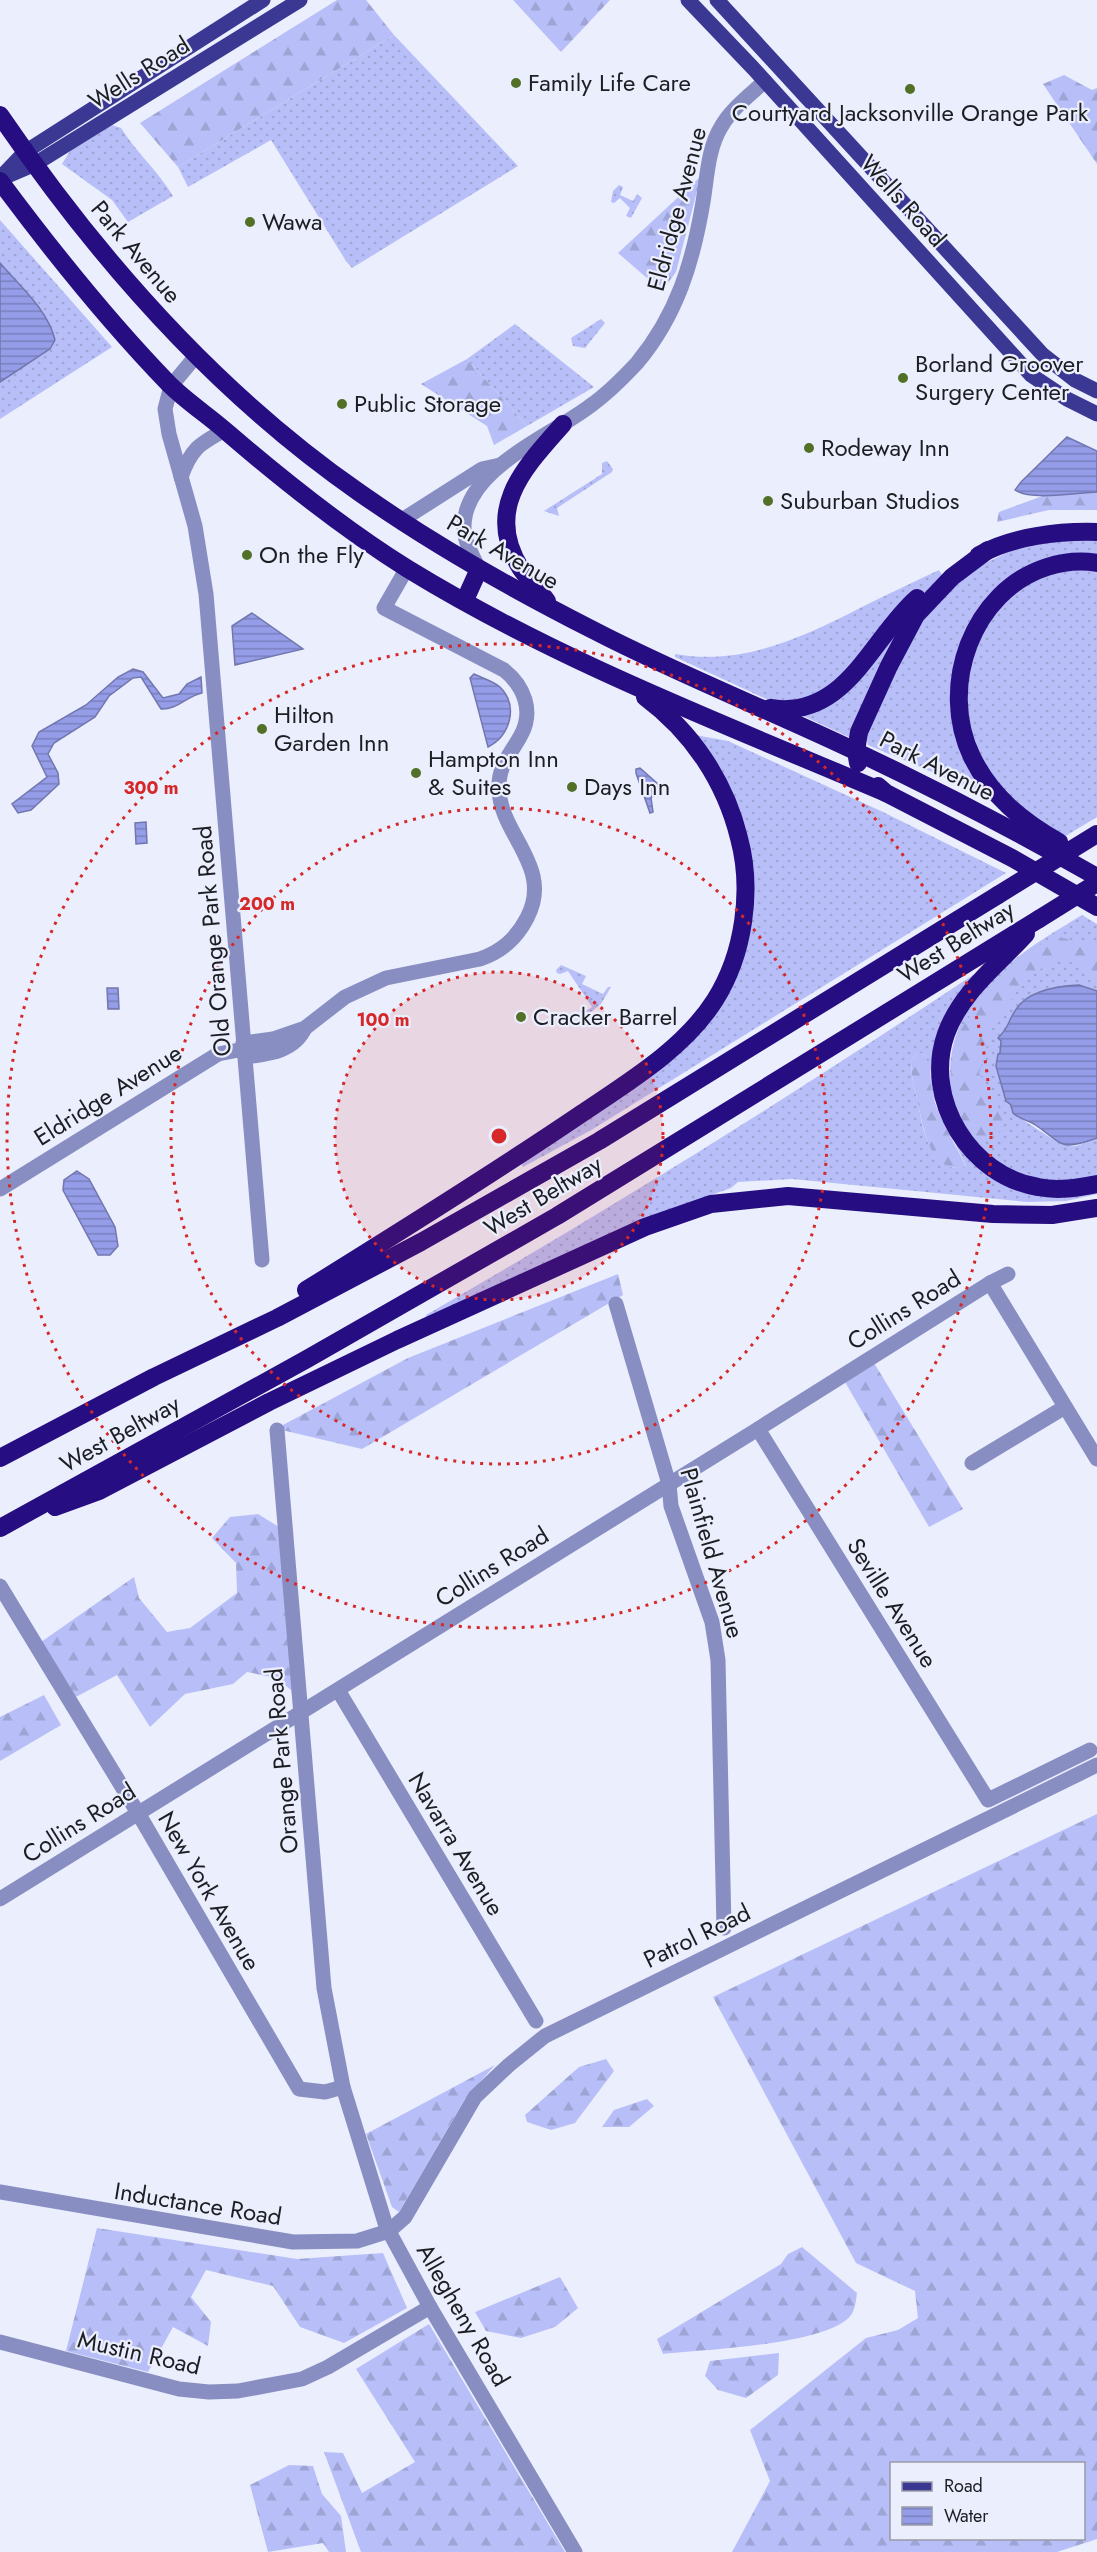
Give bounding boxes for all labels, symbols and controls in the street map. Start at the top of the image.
street label: Wells Road [81,28,196,118]
place label: Family Life Care [528,65,691,100]
marker: Family Life Care [509,76,523,90]
marker: Courtyard Jacksonville Orange Park [903,82,917,96]
place label: Courtyard Jacksonville Orange Park [732,95,1089,130]
street label: Eldridge Avenue [638,123,715,295]
street label: Wells Road [852,147,954,255]
street label: Park Avenue [83,193,190,311]
place label: Wawa [262,204,323,239]
marker: Wawa [243,215,257,229]
place label: Borland Groover Surgery Center [915,346,1084,409]
marker: Borland Groover Surgery Center [896,371,910,385]
place label: Public Storage [354,386,501,421]
marker: Public Storage [335,397,349,411]
place label: Rodeway Inn [821,430,950,465]
marker: Rodeway Inn [802,441,816,455]
place label: Suburban Studios [780,483,960,518]
marker: Suburban Studios [761,494,775,508]
street label: Park Avenue [440,505,566,598]
place label: On the Fly [259,537,364,572]
marker: On the Fly [240,548,254,562]
place label: Hilton Garden Inn [274,697,389,760]
marker: Hilton Garden Inn [255,722,269,736]
street label: Park Avenue [874,722,1001,809]
place label: Hampton Inn & Suites [428,741,559,804]
marker: Hampton Inn & Suites [409,766,423,780]
place label: Days Inn [584,769,670,804]
text: 300 m [123,775,179,801]
marker: Days Inn [565,780,579,794]
street label: Old Orange Park Road [185,824,240,1058]
text: 200 m [239,891,295,917]
street label: West Beltway [890,891,1021,991]
place label: Cracker Barrel [533,999,678,1034]
text: 100 m [356,1007,410,1033]
marker: Cracker Barrel [514,1010,528,1024]
street label: Eldridge Avenue [27,1035,188,1154]
centre of rings [489,1126,509,1146]
street label: West Beltway [477,1146,609,1245]
street label: Collins Road [840,1261,967,1358]
street label: West Beltway [53,1386,186,1481]
street label: Plainfield Avenue [671,1464,754,1642]
street label: Collins Road [428,1518,555,1615]
street label: Seville Avenue [839,1531,946,1674]
street label: Orange Park Road [256,1667,307,1855]
street label: Navarra Avenue [400,1765,513,1922]
street label: Collins Road [15,1774,142,1871]
street label: New York Avenue [150,1804,269,1977]
street label: Patrol Road [637,1895,756,1977]
street label: Inductance Road [112,2173,284,2234]
street label: Allegheny Road [408,2237,519,2393]
street label: Mustin Road [74,2321,204,2384]
legend [890,2462,1085,2540]
text: Road [944,2473,983,2499]
text: Water [944,2503,989,2529]

